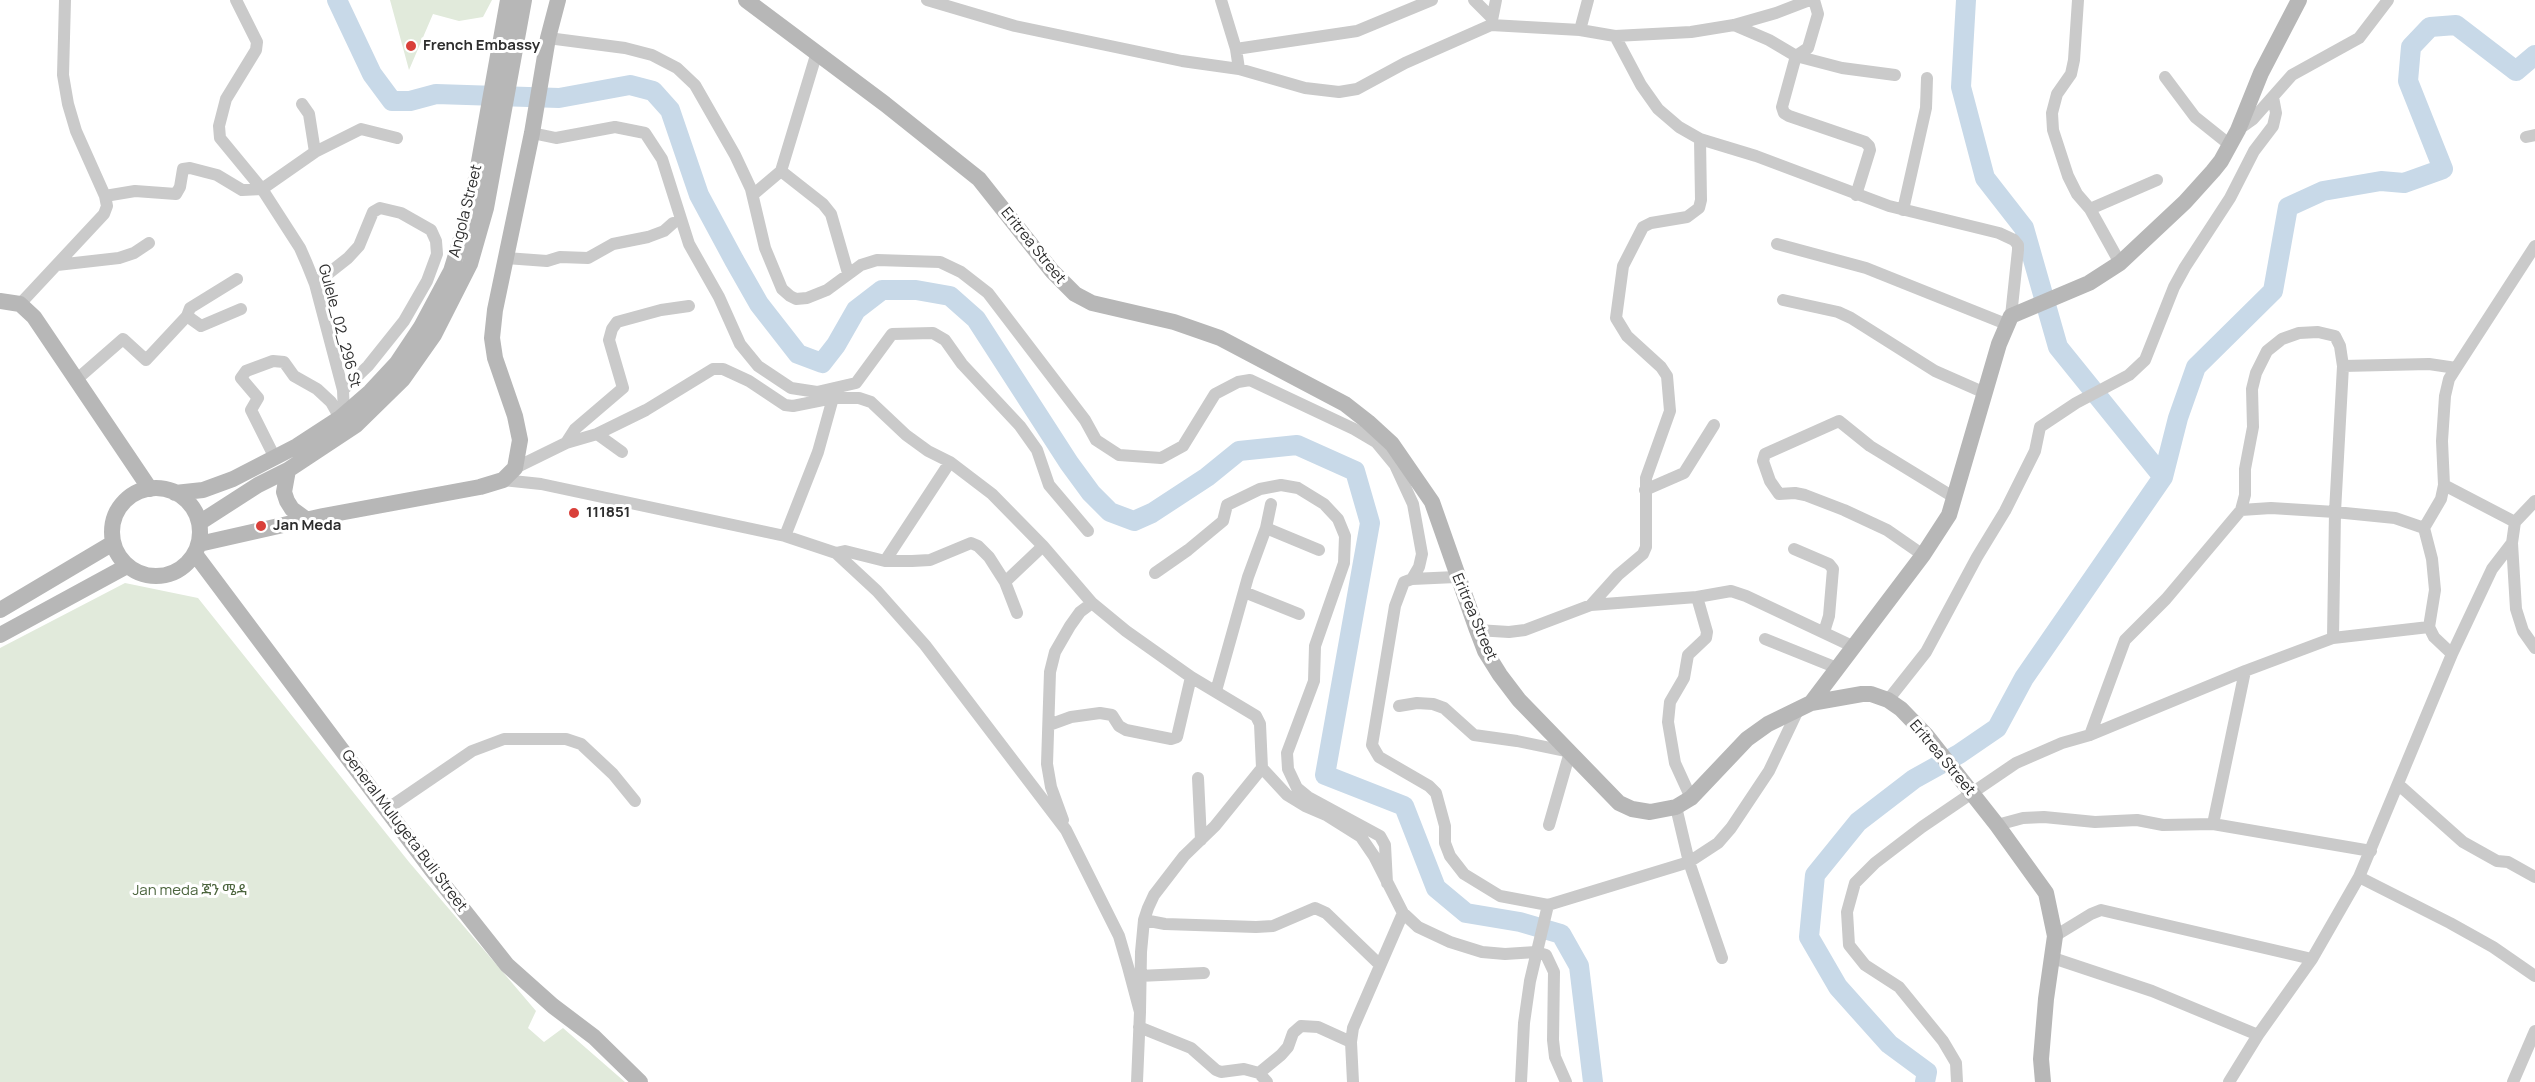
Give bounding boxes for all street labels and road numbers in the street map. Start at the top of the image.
street label: Angola Street [446,163,486,259]
street label: Eritrea Street [997,204,1069,288]
street label: Gulele_02_296 St [314,262,364,390]
street label: Eritrea Street [1448,571,1500,663]
street label: Eritrea Street [1905,717,1979,799]
street label: General Mulugeta Buli Street [337,747,471,915]

